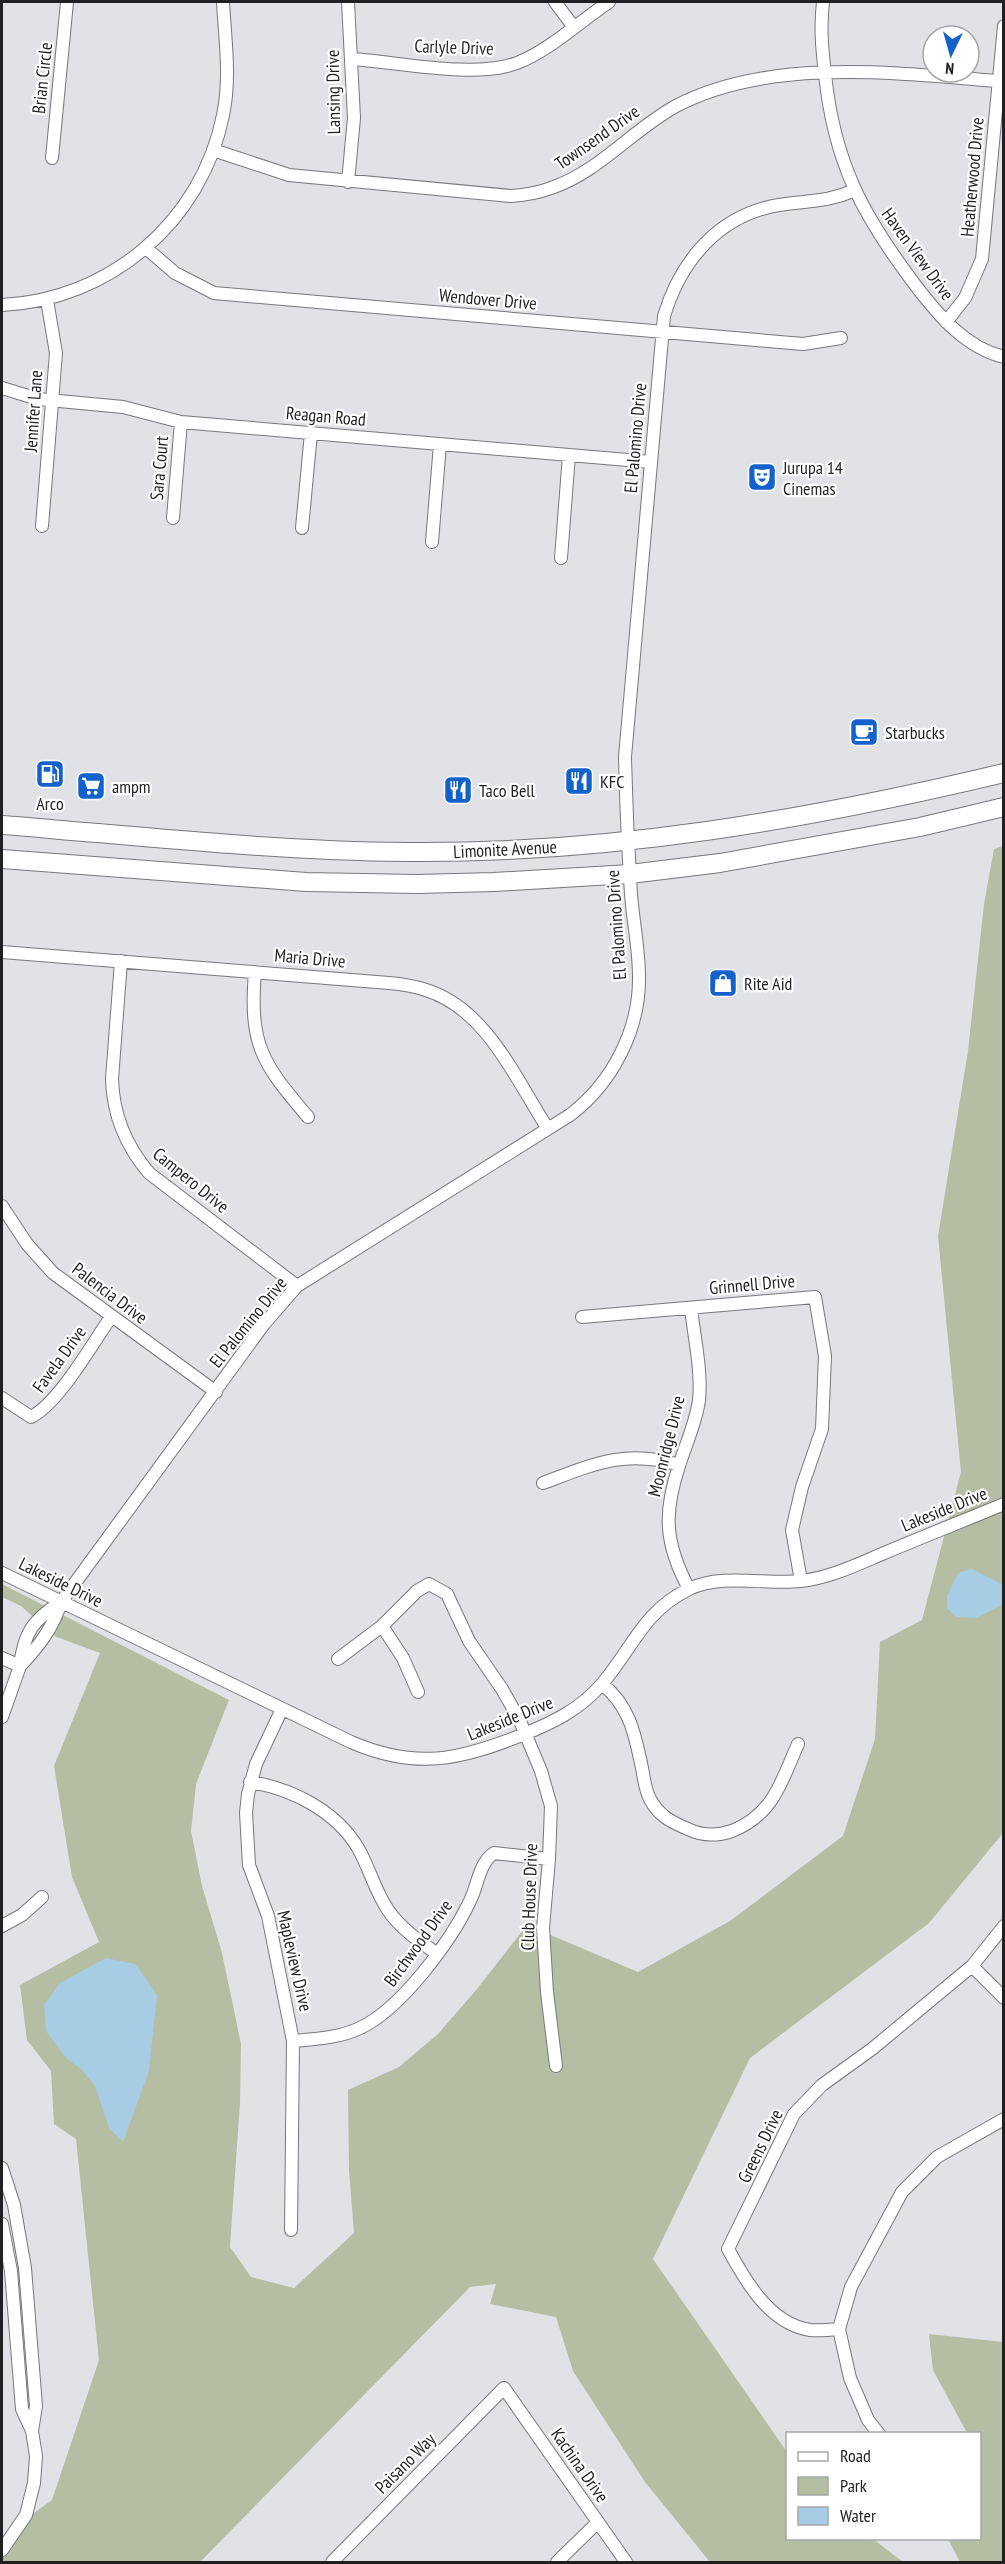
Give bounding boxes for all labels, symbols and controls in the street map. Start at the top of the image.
north arrow [921,24,981,84]
street label: Carlyle Drive [414,34,494,60]
street label: Brian Circle [27,41,57,115]
street label: Lansing Drive [321,50,345,134]
text: N [945,59,955,79]
street label: Townsend Drive [550,99,644,175]
street label: Heatherwood Drive [955,116,989,238]
street label: Haven View Drive [877,203,959,305]
street label: Wendover Drive [438,283,538,315]
street label: Jennifer Lane [19,369,47,454]
street label: El Palomino Drive [619,382,651,494]
street label: Reagan Road [285,401,367,431]
street label: Sara Court [145,435,173,501]
place label: Jurupa 14 Cinemas [782,456,843,500]
theatre icon: Jurupa 14 Cinemas [746,461,778,493]
cafe icon: Starbucks [848,716,880,748]
place label: Starbucks [885,721,945,744]
fuel station icon: Arco [34,758,66,790]
restaurant icon: KFC [563,765,595,797]
supermarket icon: ampm [75,770,107,802]
place label: KFC [600,770,625,793]
restaurant icon: Taco Bell [442,774,474,806]
place label: ampm [112,775,150,798]
place label: Taco Bell [479,779,536,802]
place label: Arco [36,792,64,815]
street label: Limonite Avenue [453,835,557,863]
street label: El Palomino Drive [601,869,631,981]
street label: Maria Drive [274,943,346,973]
shop icon: Rite Aid [707,967,739,999]
place label: Rite Aid [744,972,792,995]
street label: Campero Drive [148,1142,234,1218]
street label: Palencia Drive [68,1257,152,1329]
street label: Grinnell Drive [708,1269,796,1299]
street label: El Palomino Drive [204,1272,292,1372]
street label: Favela Drive [27,1321,91,1397]
street label: Moonridge Drive [642,1393,690,1499]
street label: Lakeside Drive [898,1481,990,1537]
street label: Lakeside Drive [15,1552,107,1612]
street label: Lakeside Drive [464,1690,556,1746]
street label: Club House Drive [516,1843,542,1951]
street label: Birchwood Drive [379,1895,457,1991]
street label: Mapleview Drive [272,1908,318,2014]
street label: Greens Drive [732,2105,788,2187]
street label: Kachina Drive [546,2423,614,2507]
street label: Paisano Way [370,2428,440,2498]
legend [786,2432,981,2540]
text: Road [840,2444,871,2467]
text: Park [840,2474,867,2497]
text: Water [840,2504,876,2527]

